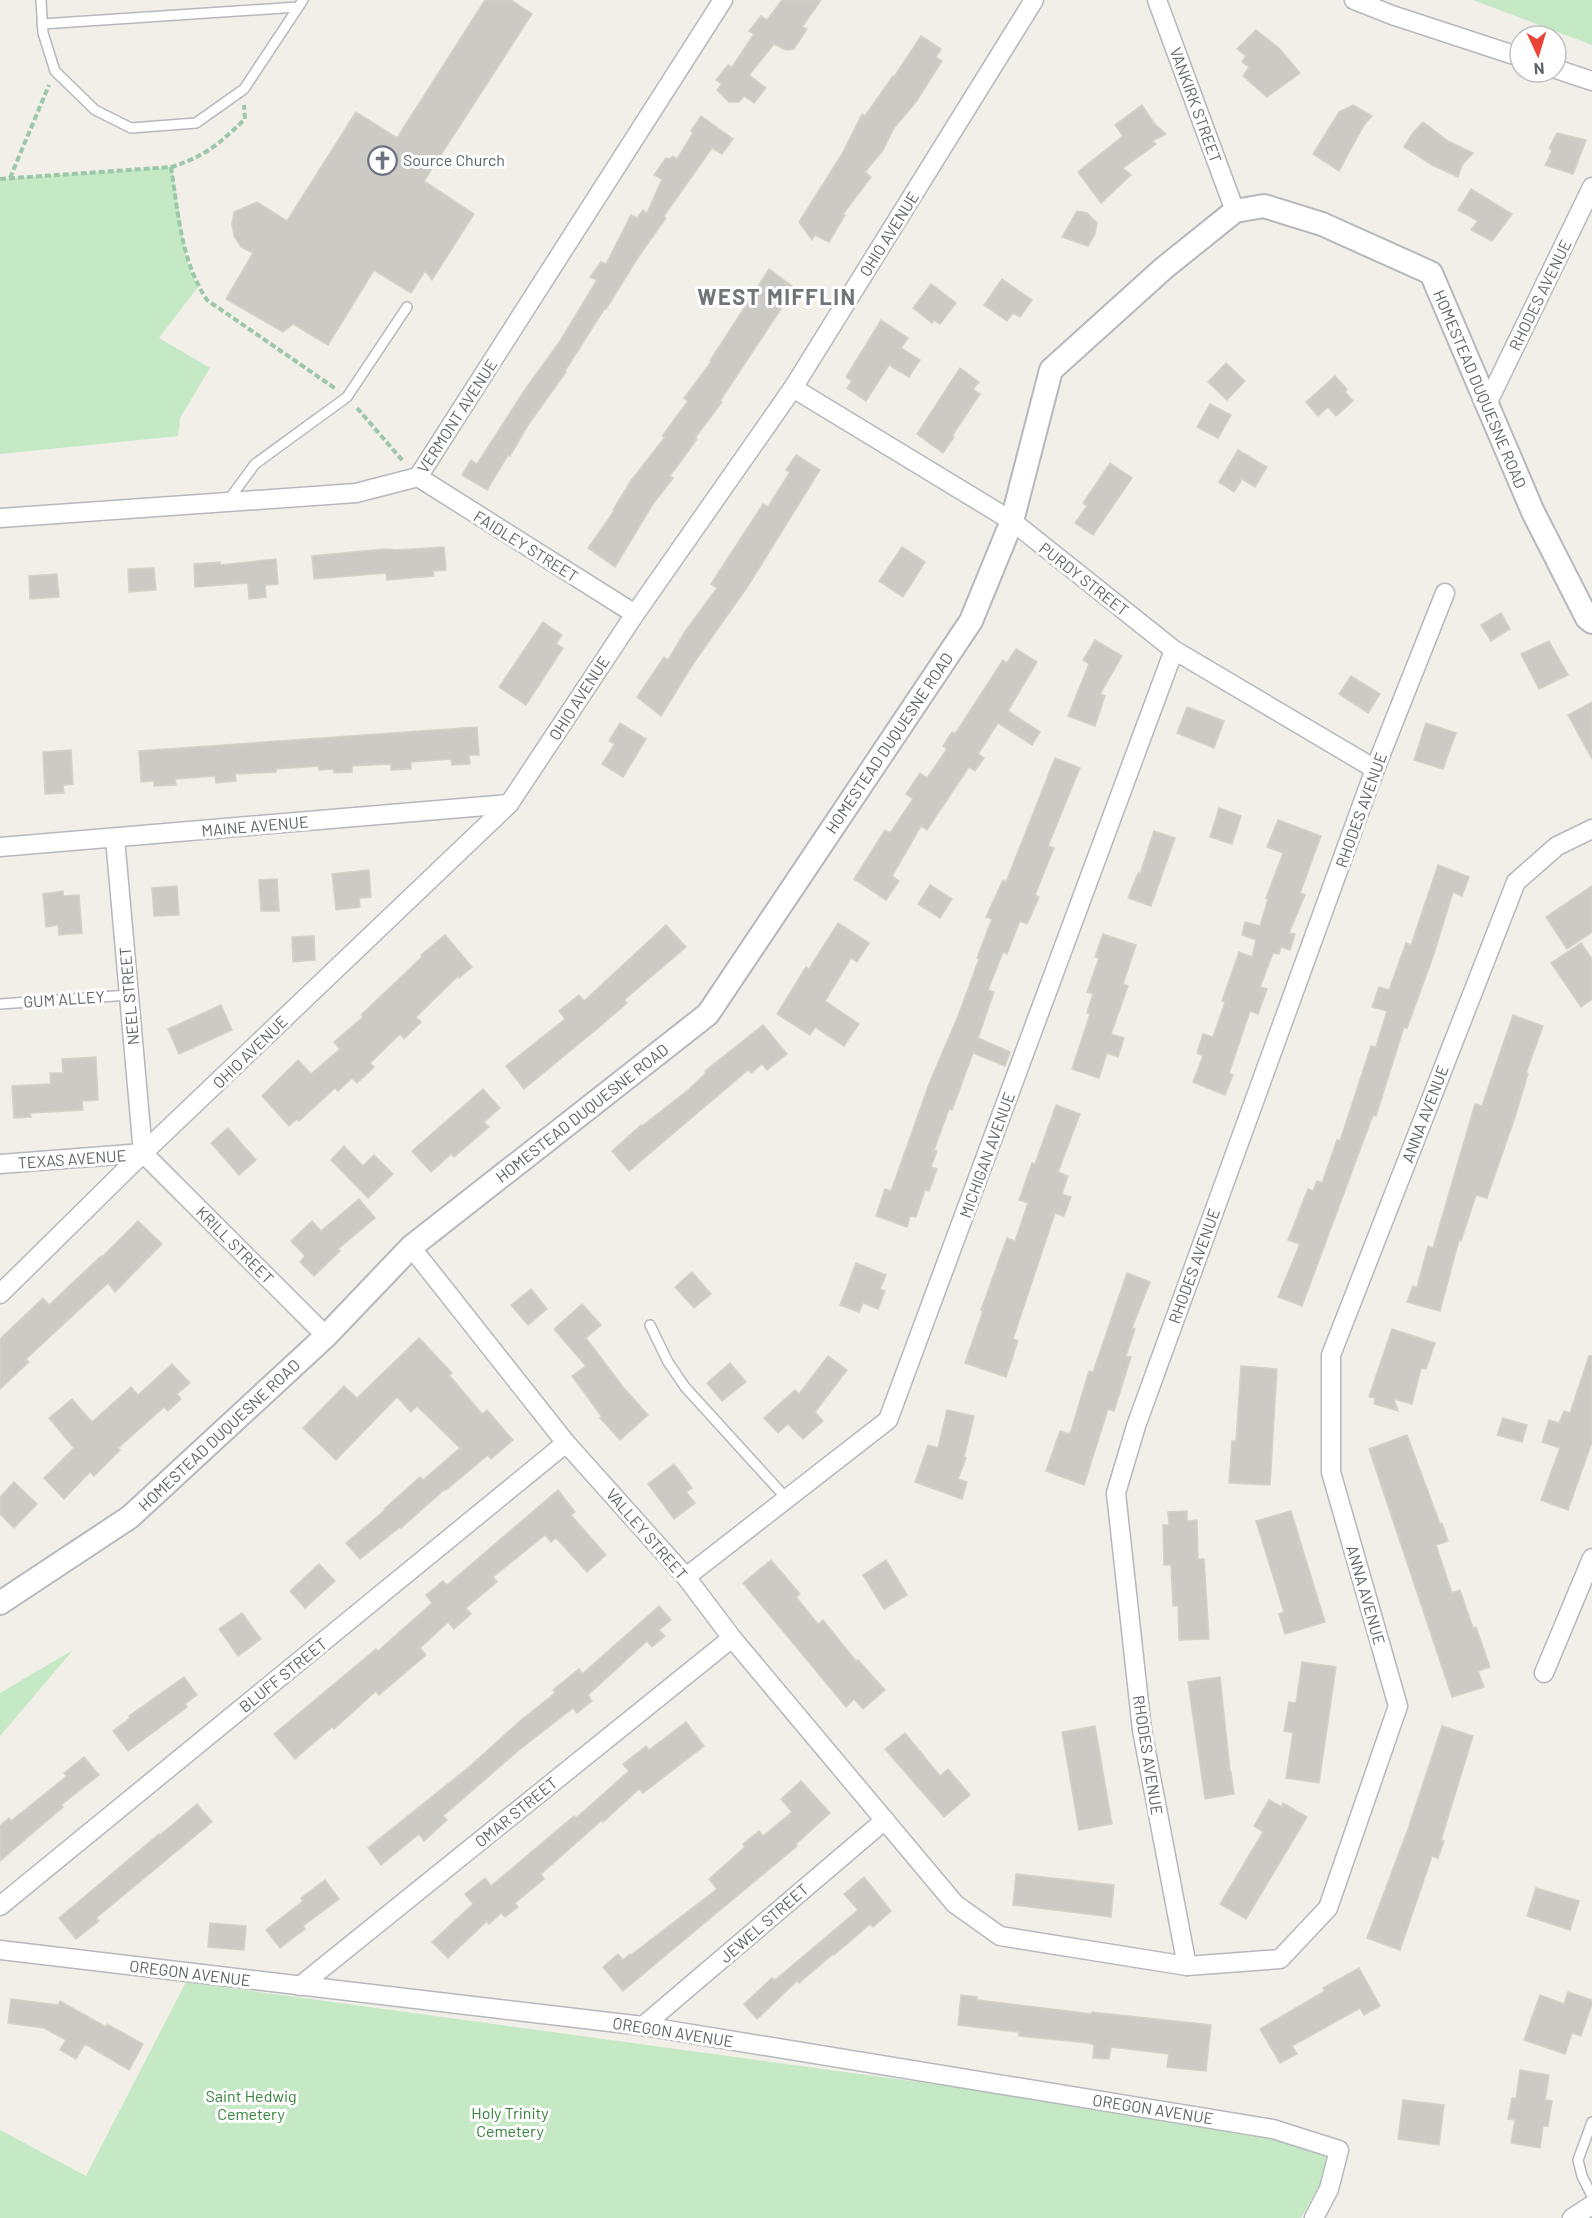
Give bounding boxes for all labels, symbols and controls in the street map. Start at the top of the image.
north arrow [1508,24,1568,84]
street label: VANKIRK STREET [1167,44,1226,165]
text: N [1533,60,1545,79]
church icon: Source Church [366,144,398,176]
place label: Source Church [403,150,505,169]
street label: OHIO AVENUE [855,188,922,280]
street label: RHODES AVENUE [1504,236,1575,353]
district label: WEST MIFFLIN [697,283,857,309]
street label: HOMESTEAD DUQUESNE ROAD [1430,287,1531,491]
street label: VERMONT AVENUE [413,355,500,476]
street label: FAIDLEY STREET [471,506,582,585]
street label: PURDY STREET [1036,538,1133,619]
street label: HOMESTEAD DUQUESNE ROAD [821,649,956,837]
street label: OHIO AVENUE [544,652,613,743]
street label: RHODES AVENUE [1331,750,1390,870]
street label: MAINE AVENUE [201,811,309,840]
street label: NEEL STREET [115,946,142,1046]
street label: GUM ALLEY [23,986,105,1011]
street label: OHIO AVENUE [208,1011,291,1092]
street label: HOMESTEAD DUQUESNE ROAD [492,1039,672,1186]
street label: ANNA AVENUE [1397,1062,1452,1165]
street label: MICHIGAN AVENUE [955,1090,1018,1220]
street label: TEXAS AVENUE [17,1145,127,1172]
street label: KRILL STREET [193,1202,278,1287]
street label: RHODES AVENUE [1164,1206,1223,1326]
street label: HOMESTEAD DUQUESNE ROAD [134,1355,303,1514]
street label: VALLEY STREET [603,1484,692,1583]
street label: ANNA AVENUE [1343,1543,1390,1647]
street label: BLUFF STREET [235,1633,330,1716]
street label: RHODES AVENUE [1130,1694,1167,1816]
street label: OMAR STREET [471,1773,561,1851]
street label: JEWEL STREET [715,1879,812,1966]
street label: OREGON AVENUE [128,1956,252,1989]
street label: OREGON AVENUE [611,2013,735,2050]
park label: Saint Hedwig Cemetery [205,2086,297,2123]
street label: OREGON AVENUE [1091,2090,1215,2127]
park label: Holy Trinity Cemetery [471,2103,549,2140]

